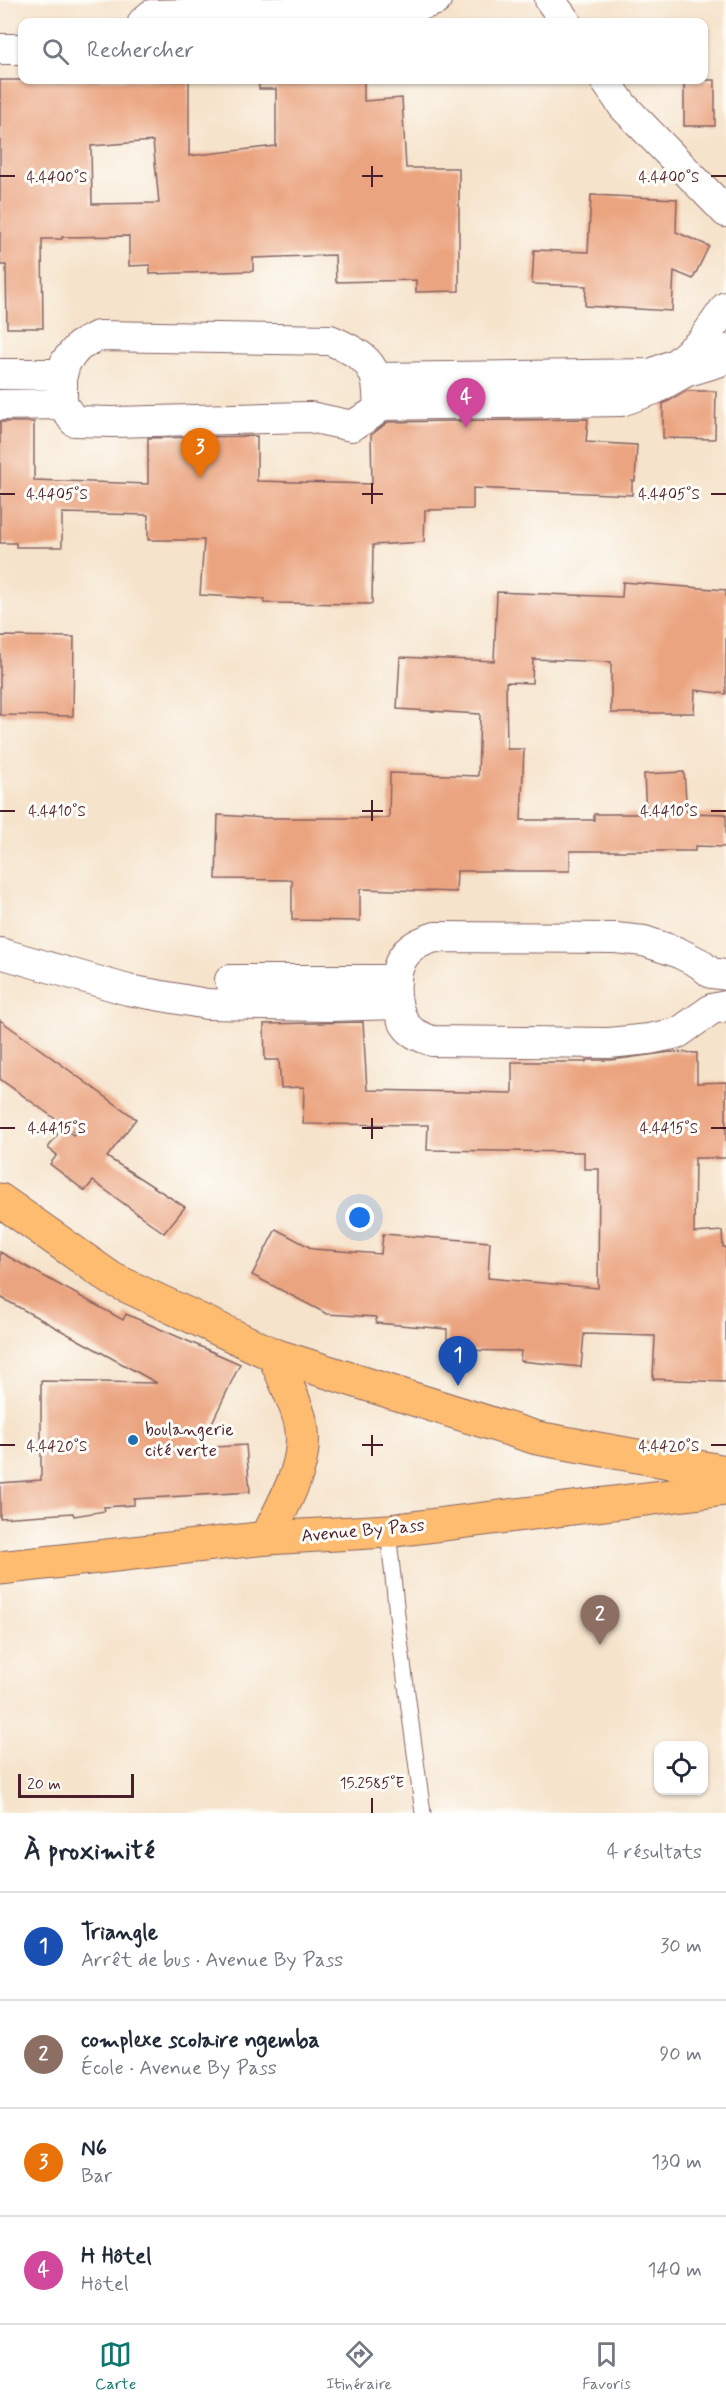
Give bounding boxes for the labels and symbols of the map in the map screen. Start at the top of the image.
text: 4.4400°S [27,168,87,188]
text: 4.4400°S [639,168,699,188]
pin: 4 [446,378,486,428]
pin: 3 [180,428,220,478]
text: 4.4405°S [26,485,88,505]
text: 4.4405°S [638,485,700,505]
text: 4.4410°S [28,802,86,822]
text: 4.4410°S [640,802,698,822]
text: 4.4415°S [28,1119,86,1139]
text: 4.4415°S [640,1119,698,1139]
your location [345,1203,374,1232]
pin: 1 [438,1336,478,1386]
place label: boulangerie cité verte [145,1418,234,1463]
marker: boulangerie cité verte [126,1433,140,1447]
text: 4.4420°S [27,1437,87,1457]
text: 4.4420°S [639,1437,699,1457]
street label: Avenue By Pass [300,1514,426,1548]
pin: 2 [580,1596,620,1645]
scale bar [18,1771,134,1798]
text: 15.2585°E [340,1774,404,1794]

